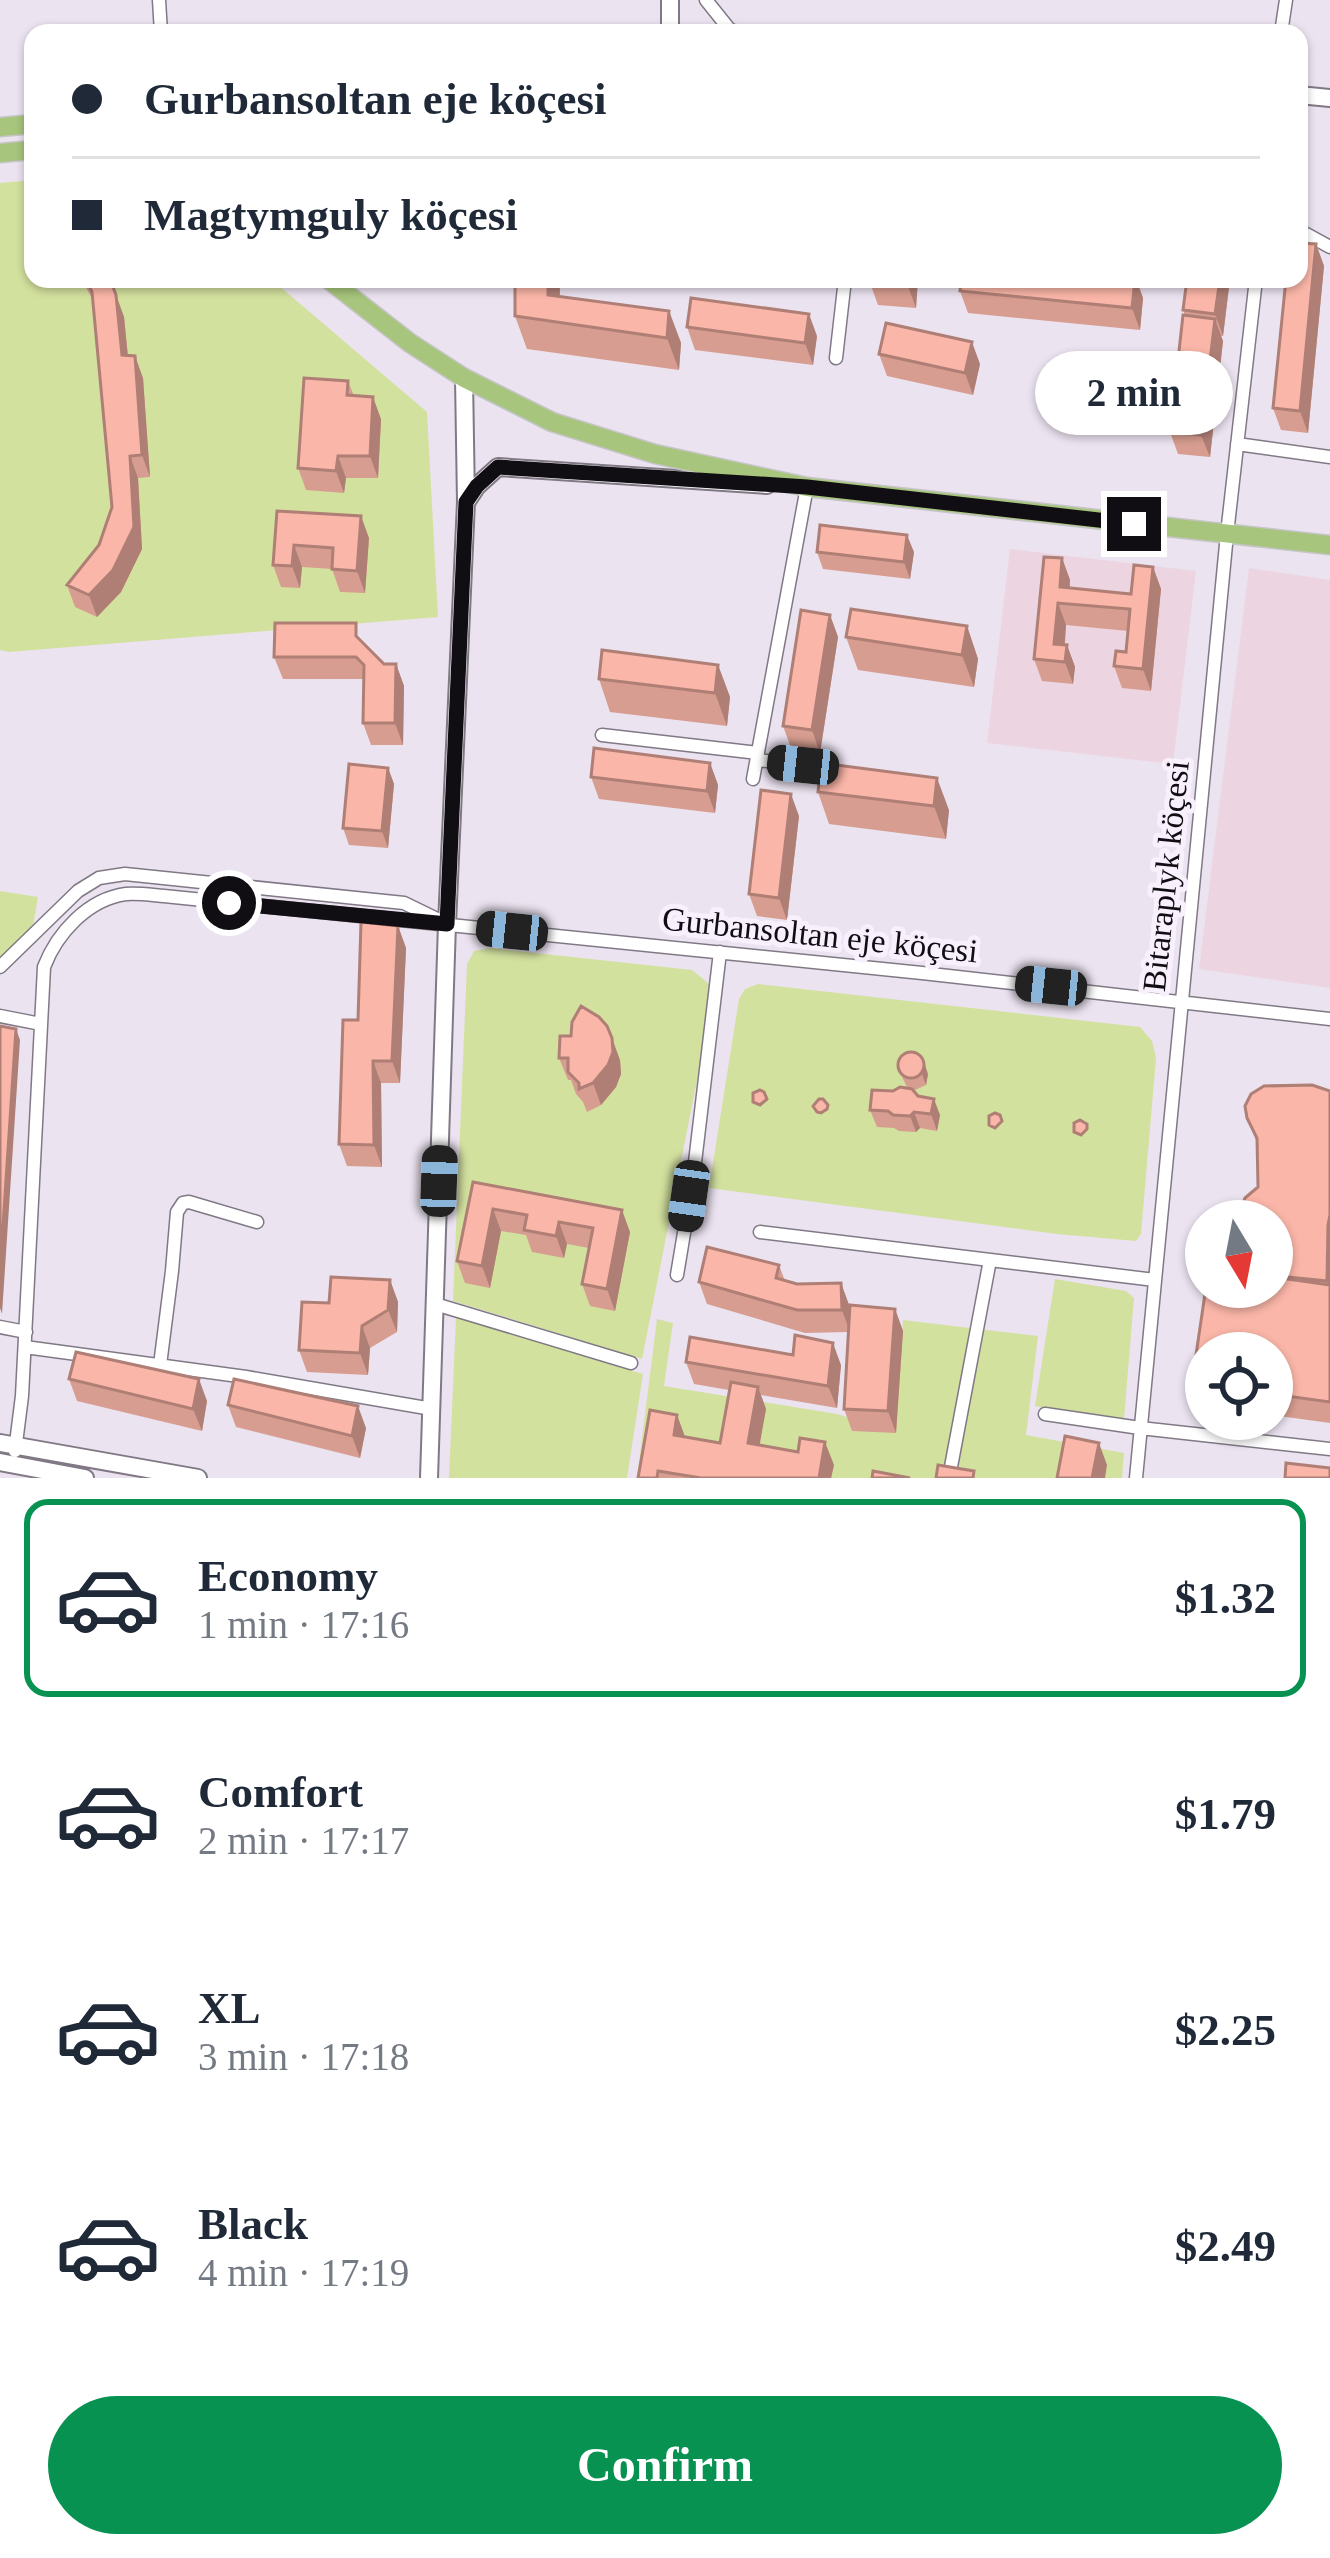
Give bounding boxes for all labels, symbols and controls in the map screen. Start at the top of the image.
text: Gurbansoltan eje köçesi [144,74,607,124]
text: Magtymguly köçesi [144,190,518,240]
callout: 2 min [1035,350,1233,434]
text: 2 min [1087,371,1181,414]
route end [1107,497,1161,551]
car [765,743,841,787]
street label: Bitaraplyk köçesi [1136,759,1196,993]
route start [202,876,256,930]
street label: Gurbansoltan eje köçesi [660,901,980,969]
car [474,909,550,953]
car [1013,964,1089,1008]
car [420,1144,458,1218]
car [666,1158,712,1234]
north arrow [1185,1200,1293,1308]
map controls [1185,1200,1293,1440]
button: locate [1185,1332,1293,1440]
icon: car [54,1544,162,1652]
text: Economy [198,1551,378,1601]
text: $1.32 [1175,1573,1276,1623]
text: 1 min · 17:16 [198,1603,409,1646]
icon: car [54,1760,162,1868]
text: Comfort [198,1767,363,1817]
text: $1.79 [1175,1789,1276,1839]
text: 2 min · 17:17 [198,1819,409,1862]
icon: car [54,1976,162,2084]
text: XL [198,1983,261,2033]
text: $2.25 [1175,2005,1276,2055]
text: 3 min · 17:18 [198,2035,409,2078]
icon: car [54,2192,162,2300]
text: Black [198,2199,308,2249]
text: $2.49 [1175,2221,1276,2271]
text: 4 min · 17:19 [198,2251,409,2294]
button: Confirm [48,2396,1282,2534]

